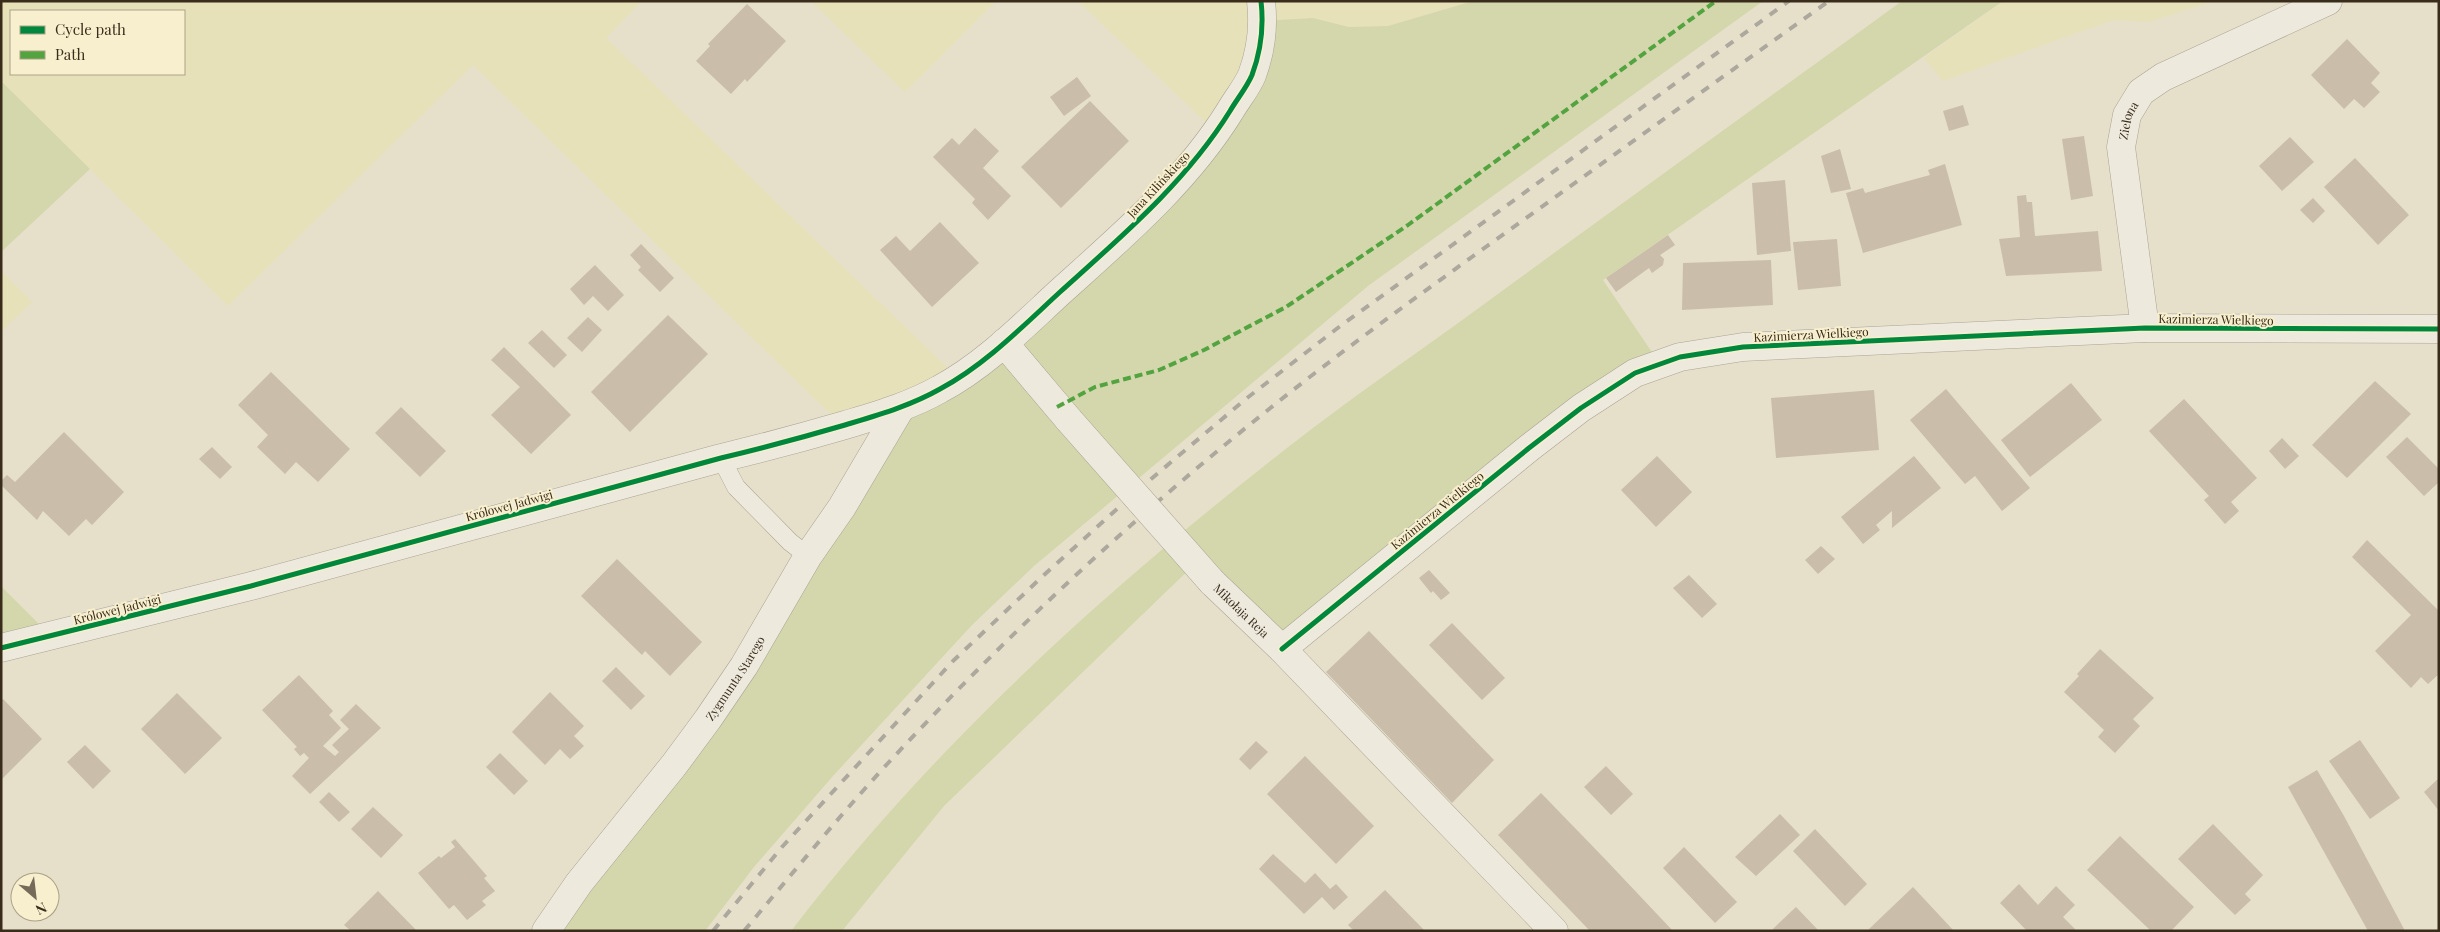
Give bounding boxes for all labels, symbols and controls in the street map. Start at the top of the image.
legend [10,10,185,75]
text: Cycle path [55,19,126,39]
text: Path [55,44,85,64]
street label: Zielona [2115,98,2142,141]
street label: Jana Kilińskiego [1122,147,1193,221]
street label: Kazimierza Wielkiego [2158,310,2274,328]
street label: Kazimierza Wielkiego [1753,323,1869,345]
street label: Kazimierza Wielkiego [1387,467,1487,553]
street label: Królowej Jadwigi [464,486,555,524]
street label: Mikołaja Reja [1210,580,1273,641]
street label: Królowej Jadwigi [71,590,163,628]
street label: Zygmunta Starego [701,632,768,723]
north arrow [10,872,60,922]
text: N [32,898,50,920]

